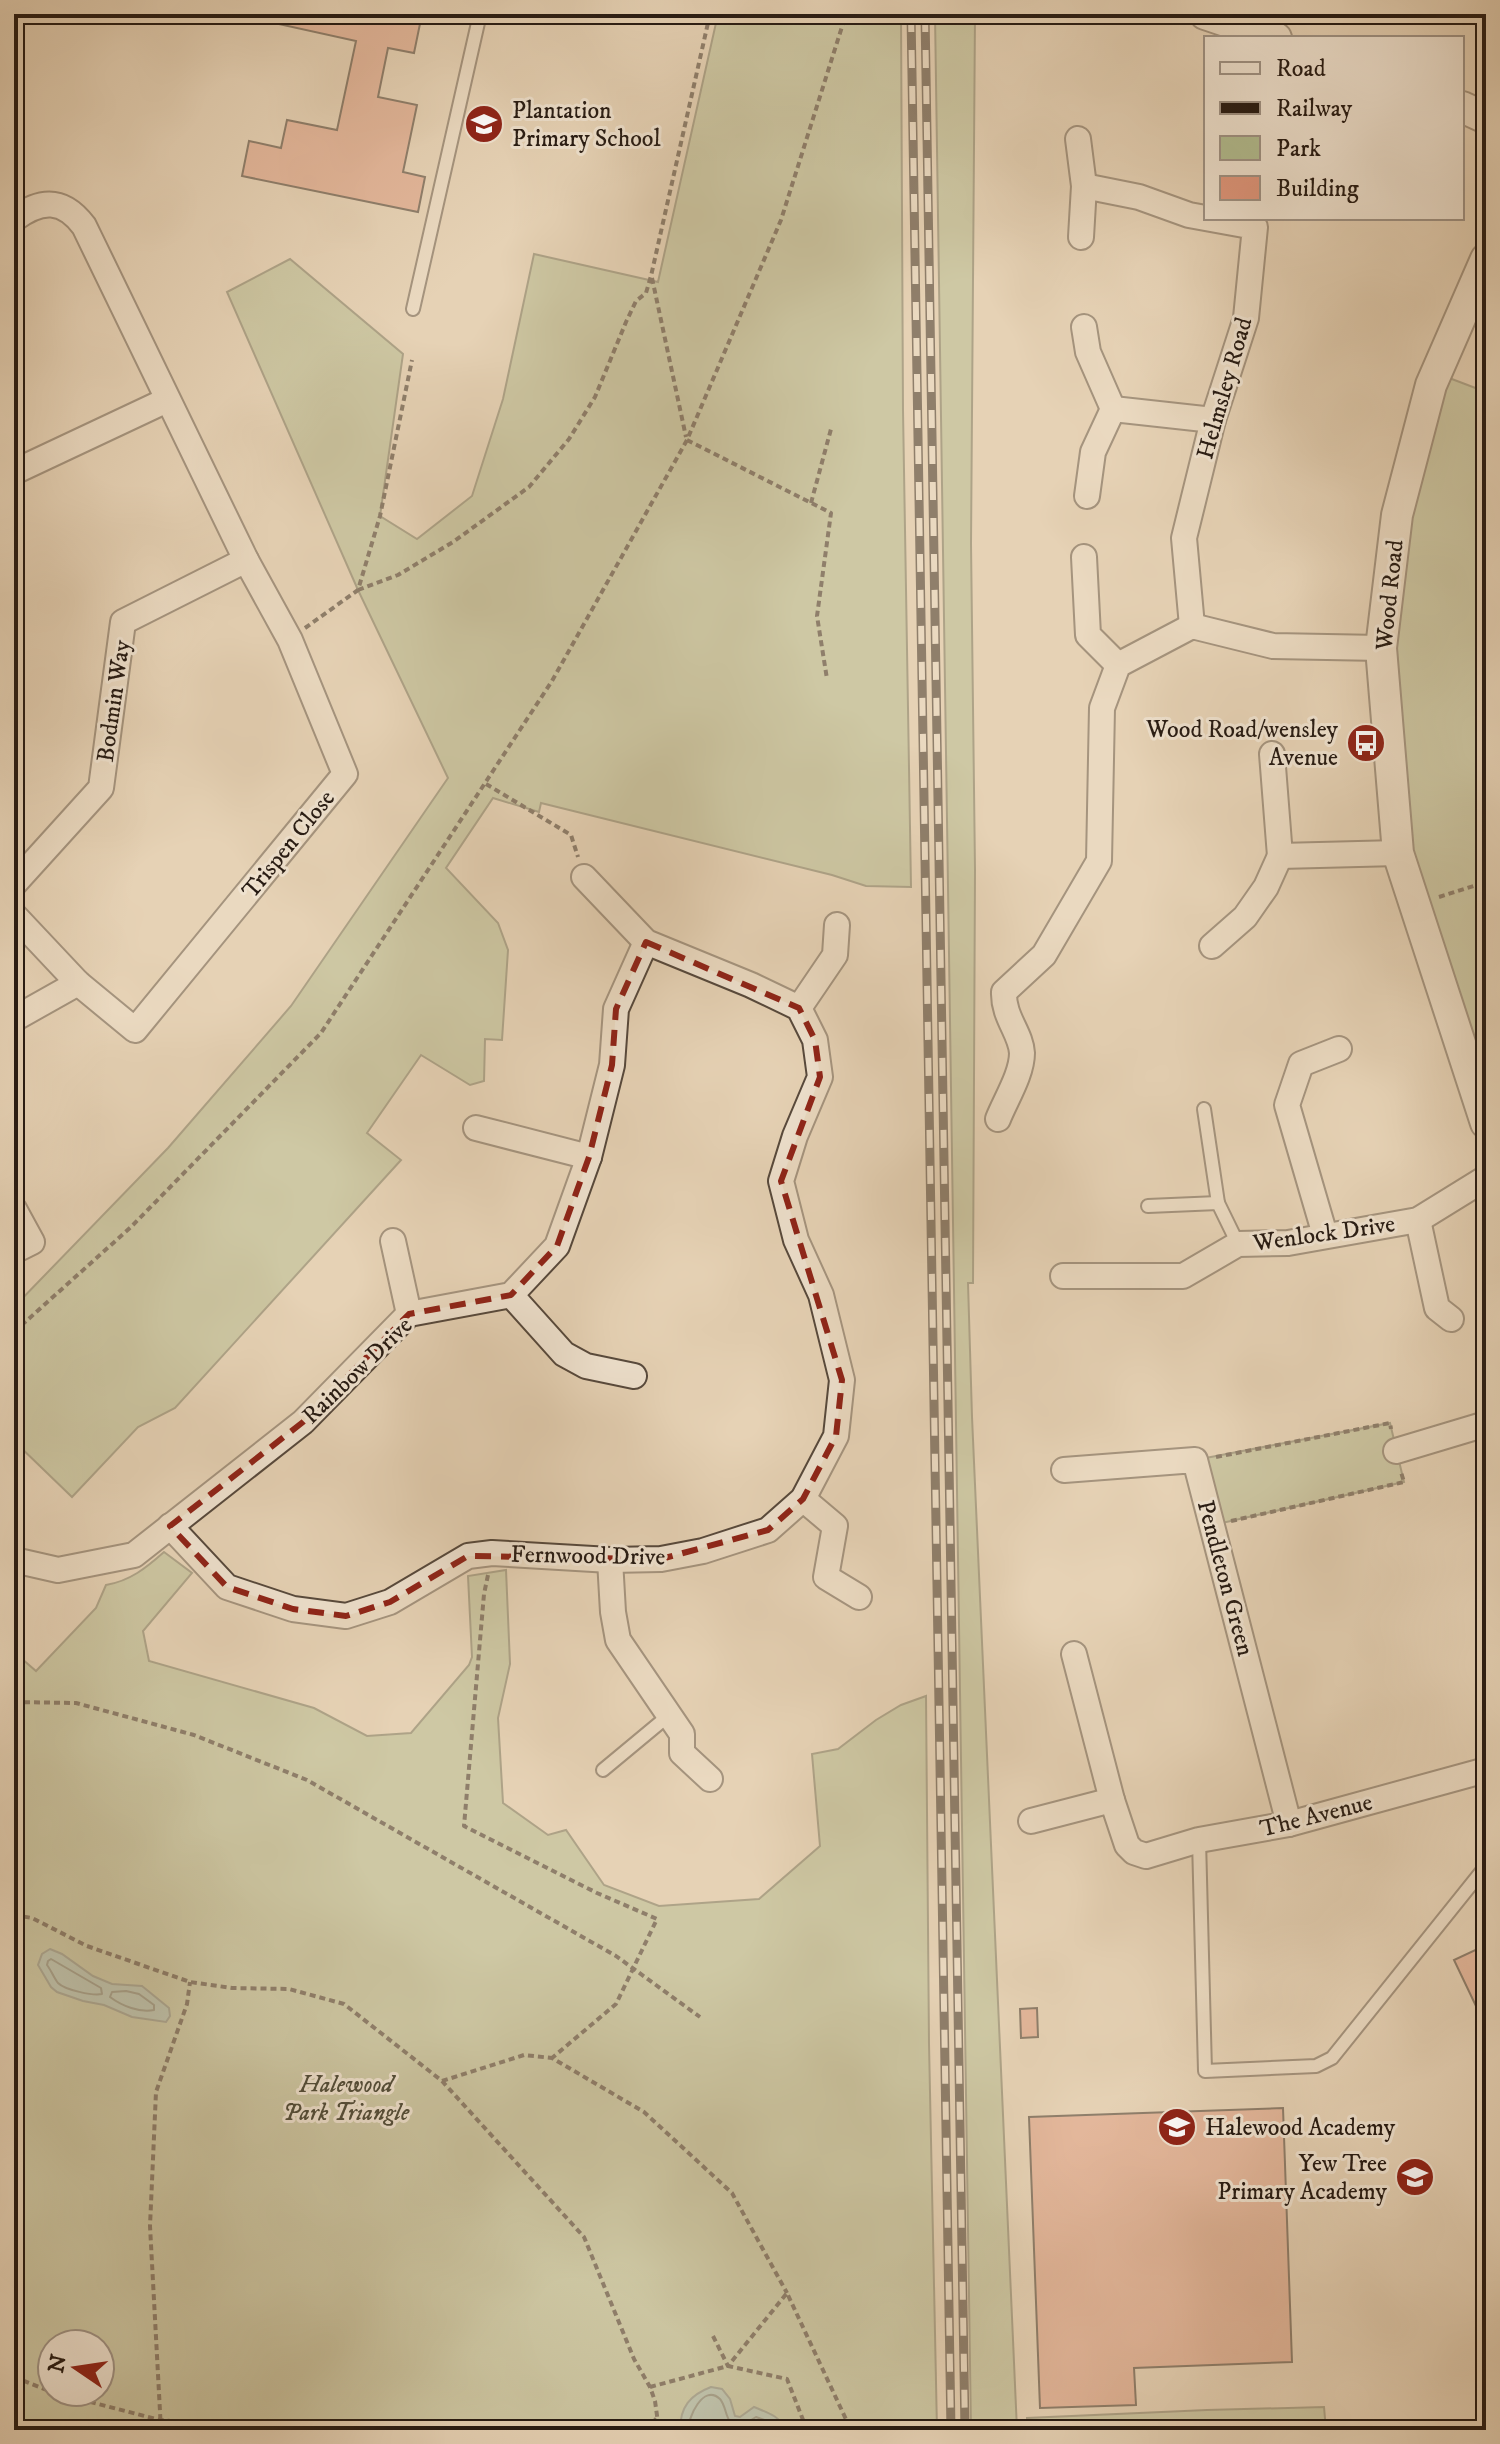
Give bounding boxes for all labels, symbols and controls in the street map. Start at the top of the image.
legend [1204,36,1464,220]
text: Road [1276,54,1326,84]
text: Railway [1276,94,1353,124]
place label: Plantation Primary School [512,96,661,154]
school or university icon: Plantation Primary School [463,103,505,145]
text: Park [1276,134,1321,164]
text: Building [1276,174,1359,204]
street label: Helmsley Road [1190,314,1260,463]
street label: Wood Road [1369,538,1411,653]
street label: Bodmin Way [91,638,137,764]
place label: Wood Road/wensley Avenue [1145,715,1339,773]
bus stop icon: Wood Road/wensley Avenue [1345,722,1387,764]
street label: Trispen Close [236,784,342,905]
street label: Wenlock Drive [1250,1209,1397,1259]
street label: Rainbow Drive [296,1311,419,1431]
street label: Pendleton Green [1190,1497,1260,1660]
street label: Fernwood Drive [510,1540,666,1572]
street label: The Avenue [1257,1787,1376,1844]
park label: Halewood Park Triangle [283,2070,410,2128]
school or university icon: Halewood Academy [1156,2106,1198,2148]
place label: Halewood Academy [1205,2113,1396,2143]
place label: Yew Tree Primary Academy [1217,2149,1388,2207]
school or university icon: Yew Tree Primary Academy [1394,2156,1436,2198]
north arrow [36,2328,116,2408]
text: N [43,2352,73,2376]

